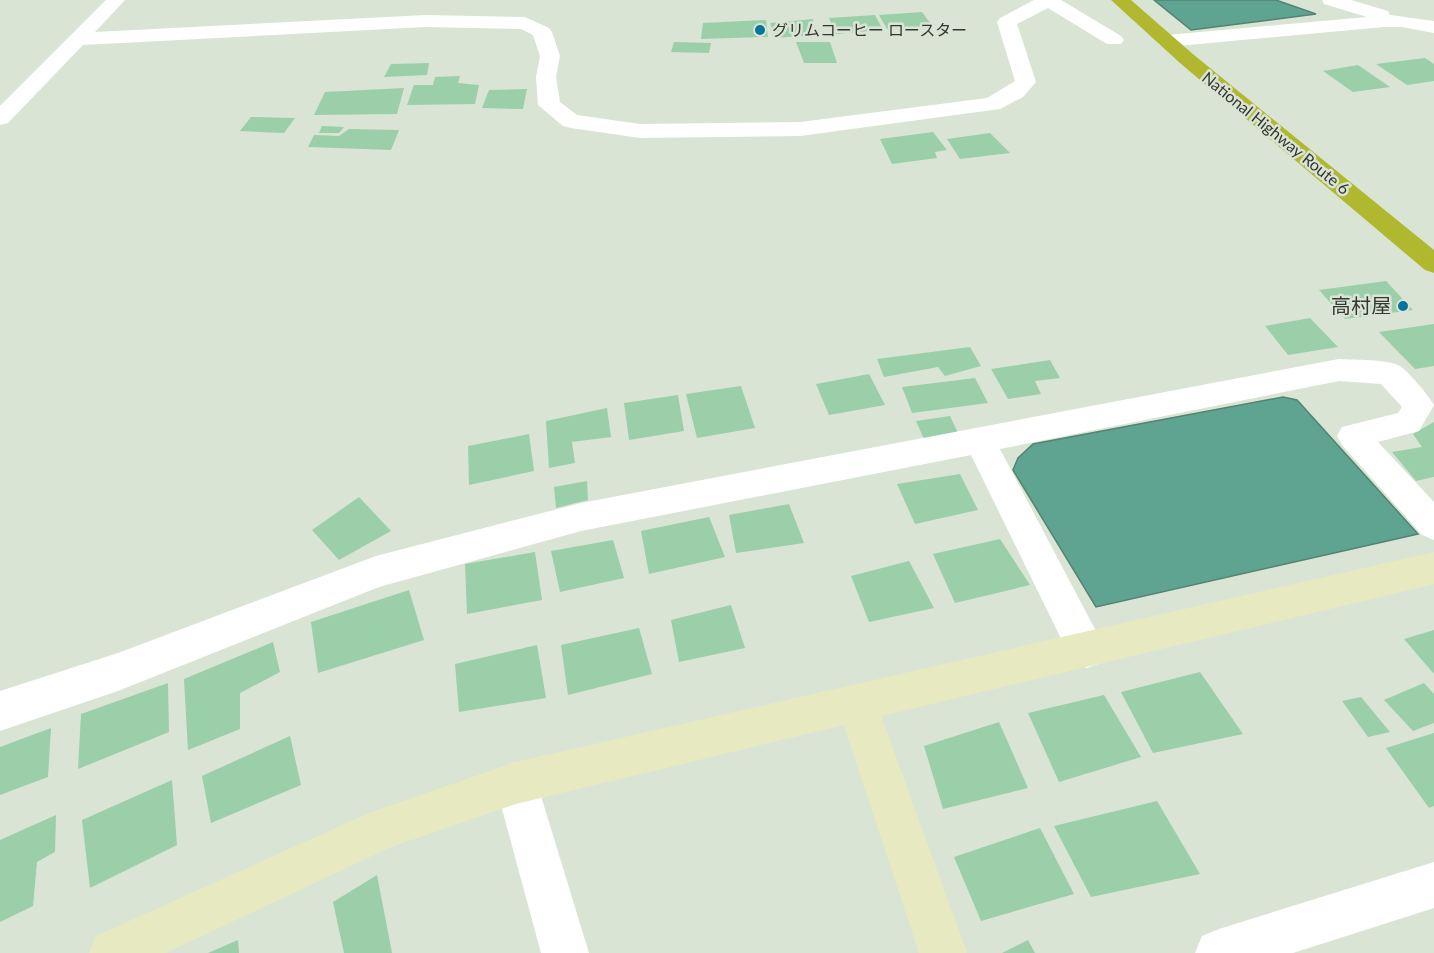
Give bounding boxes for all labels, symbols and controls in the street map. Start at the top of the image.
place label: グリムコーヒー ロースター [772,20,967,39]
marker: グリムコーヒー ロースター [753,23,767,37]
street label: National Highway Route 6 [1199,67,1354,198]
place label: 高村屋 [1331,293,1391,317]
marker: 高村屋 [1396,299,1410,313]

